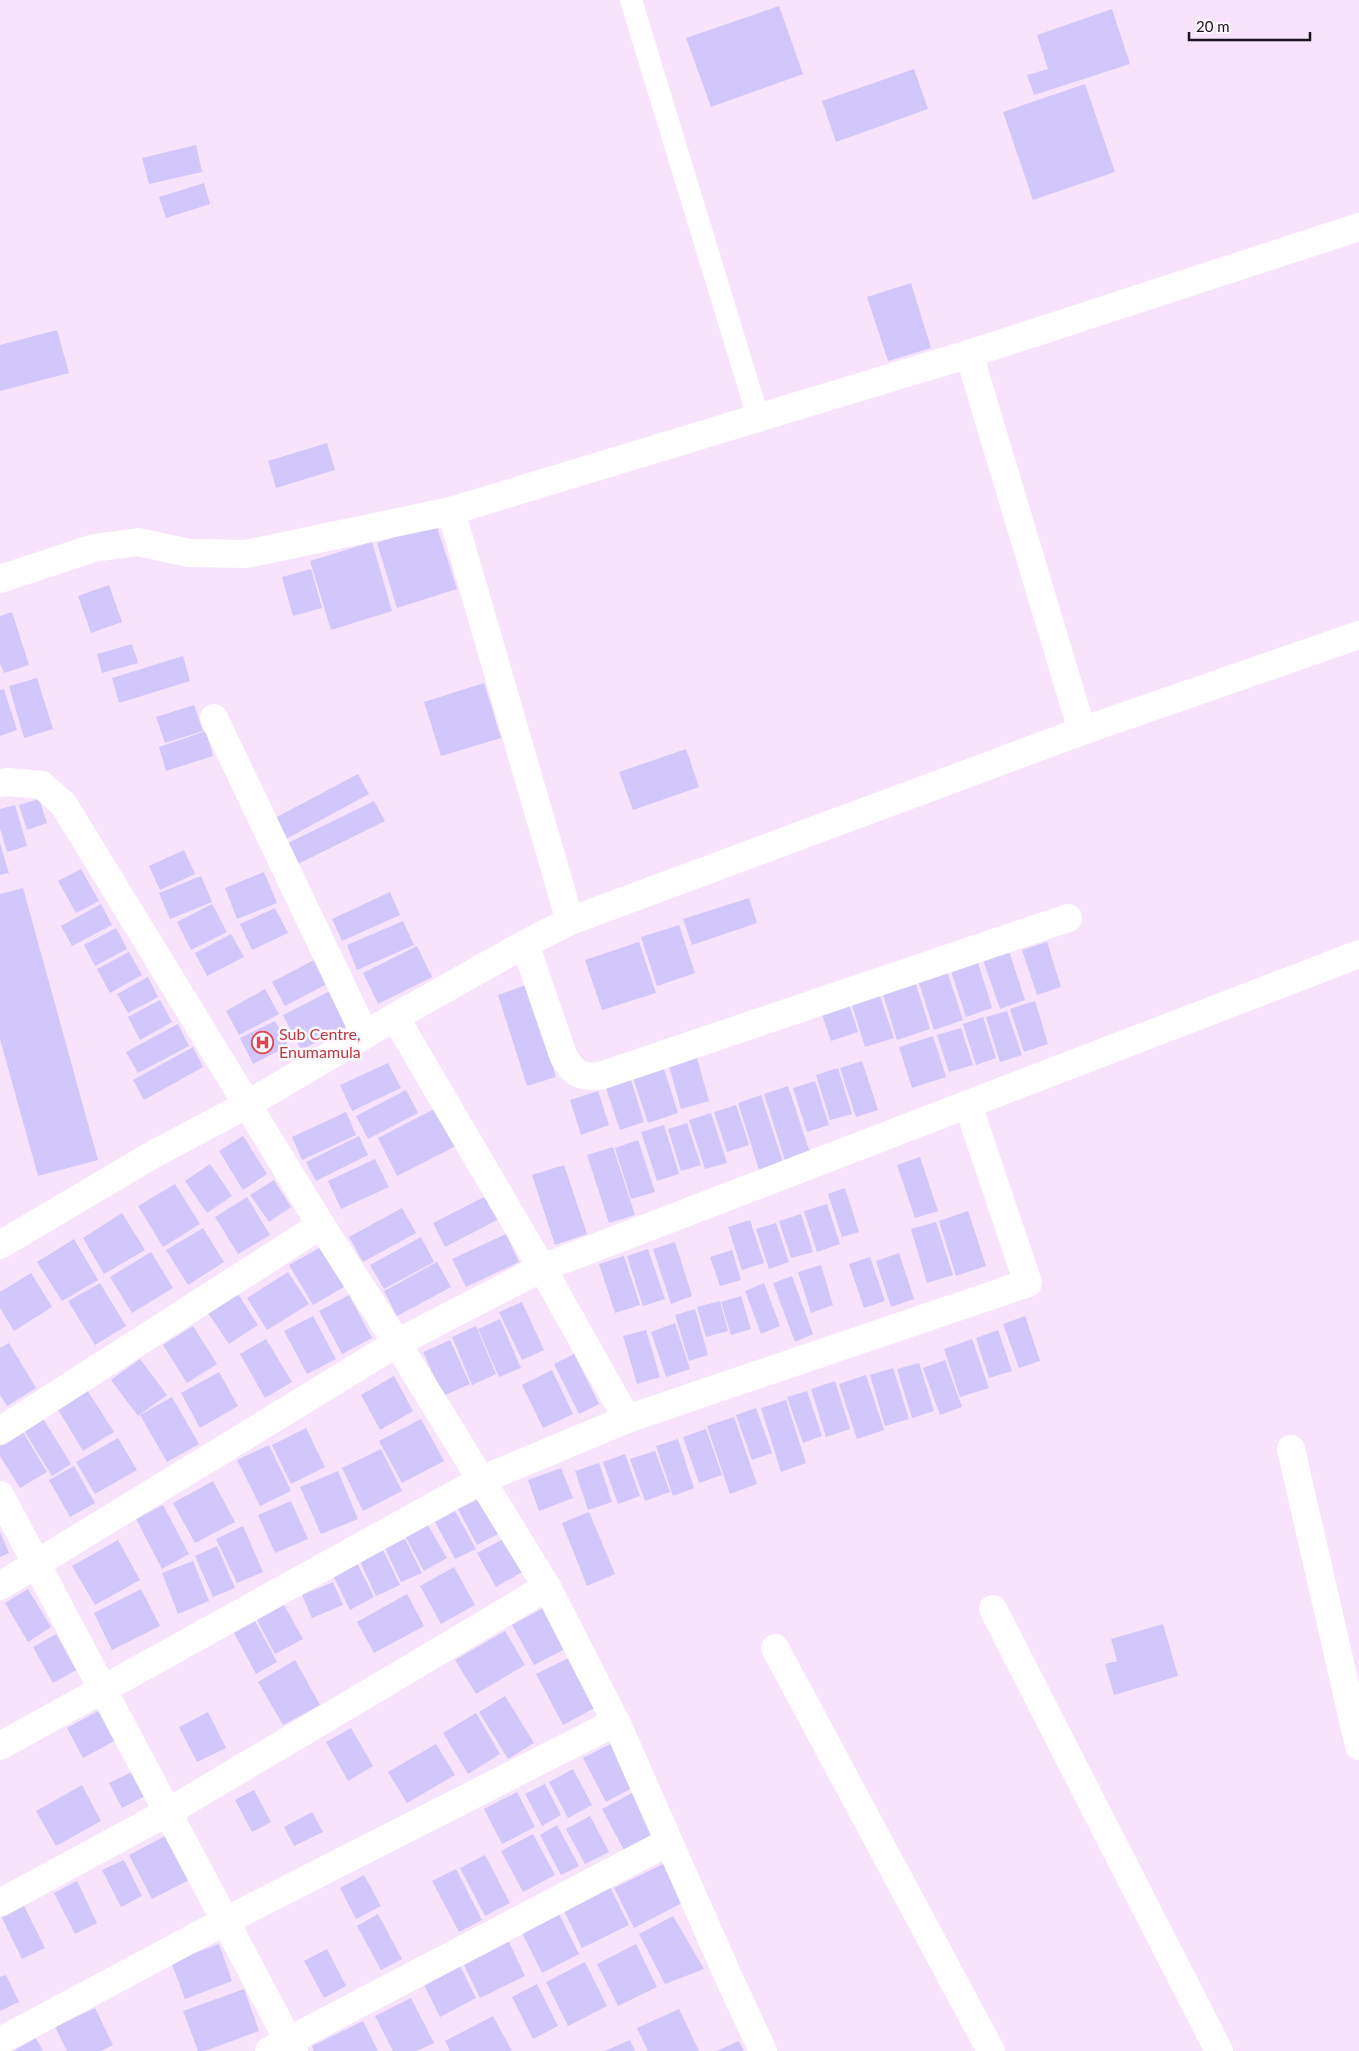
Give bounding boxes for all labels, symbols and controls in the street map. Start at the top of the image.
scale bar [1189,10,1310,42]
text: 20 m [1196,17,1230,35]
place label: Sub Centre, Enumamula [279,1024,361,1061]
hospital icon: Sub Centre, Enumamula [251,1030,275,1054]

